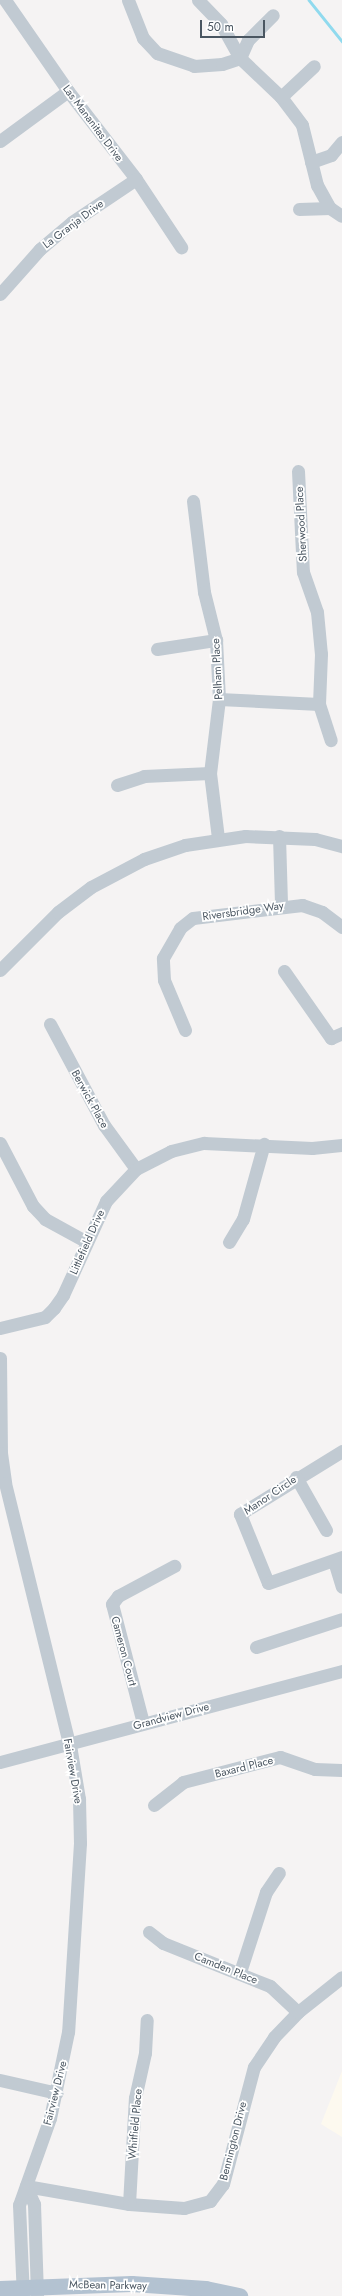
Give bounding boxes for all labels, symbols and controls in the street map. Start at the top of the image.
scale bar [202,12,267,38]
text: 50 m [207,18,234,36]
street label: Las Mananitas Drive [60,82,126,164]
street label: La Granja Drive [40,197,106,251]
street label: Sherwood Place [292,486,310,562]
street label: Pelham Place [209,638,225,700]
street label: Riversbridge Way [202,899,284,923]
street label: Berwick Place [69,1068,111,1130]
street label: Littlefield Drive [67,1208,107,1276]
street label: Manor Circle [241,1473,299,1517]
street label: Cameron Court [108,1615,140,1687]
street label: Grandview Drive [132,1700,210,1732]
street label: Fairview Drive [61,1737,85,1805]
street label: Baxard Place [214,1753,274,1781]
street label: Camden Place [192,1949,260,1987]
street label: Fairview Drive [41,2059,69,2127]
street label: Whitfield Place [125,2088,145,2160]
street label: Bennington Drive [217,2100,249,2182]
street label: McBean Parkway [69,2278,147,2292]

